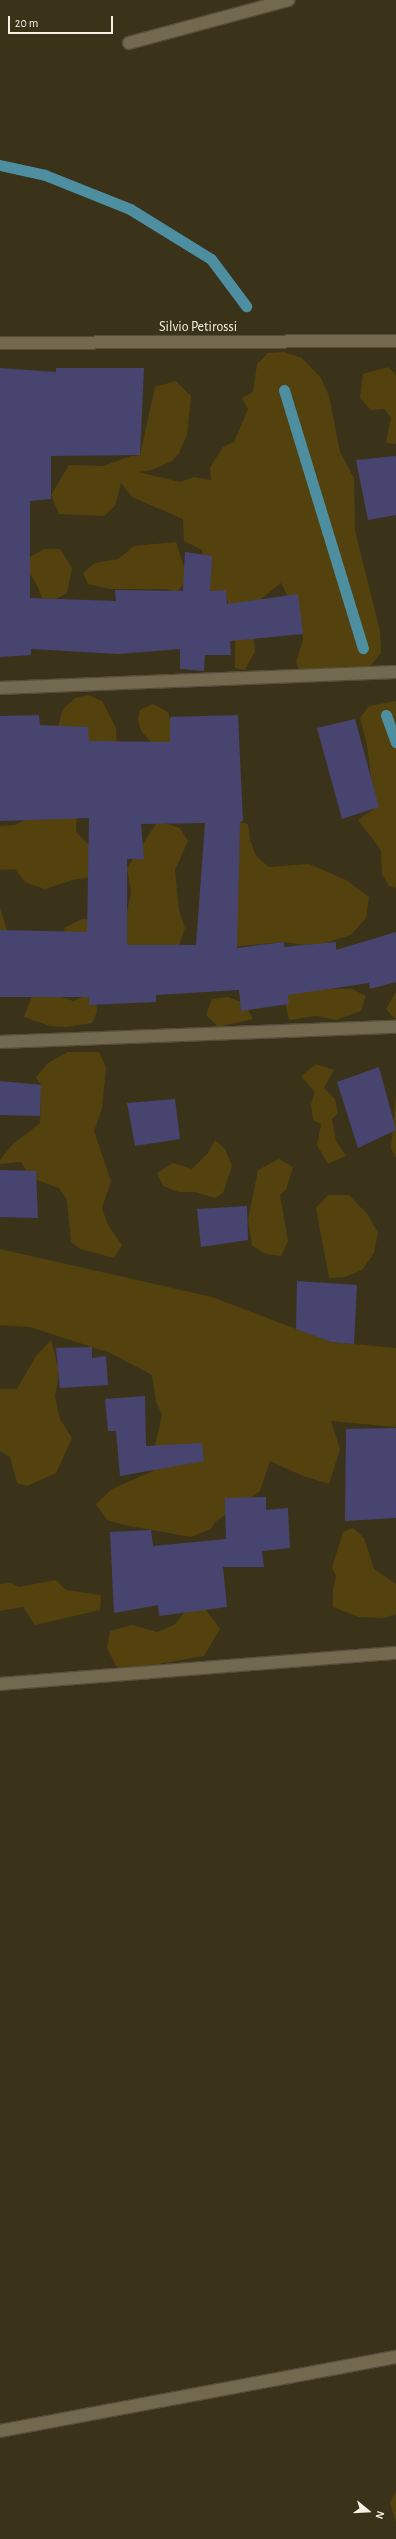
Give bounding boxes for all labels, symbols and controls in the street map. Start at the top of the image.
scale bar [10,8,115,34]
text: 20 m [15,17,38,29]
street label: Silvio Petirossi [159,319,237,335]
north arrow [348,2491,388,2531]
text: N [373,2510,386,2520]

